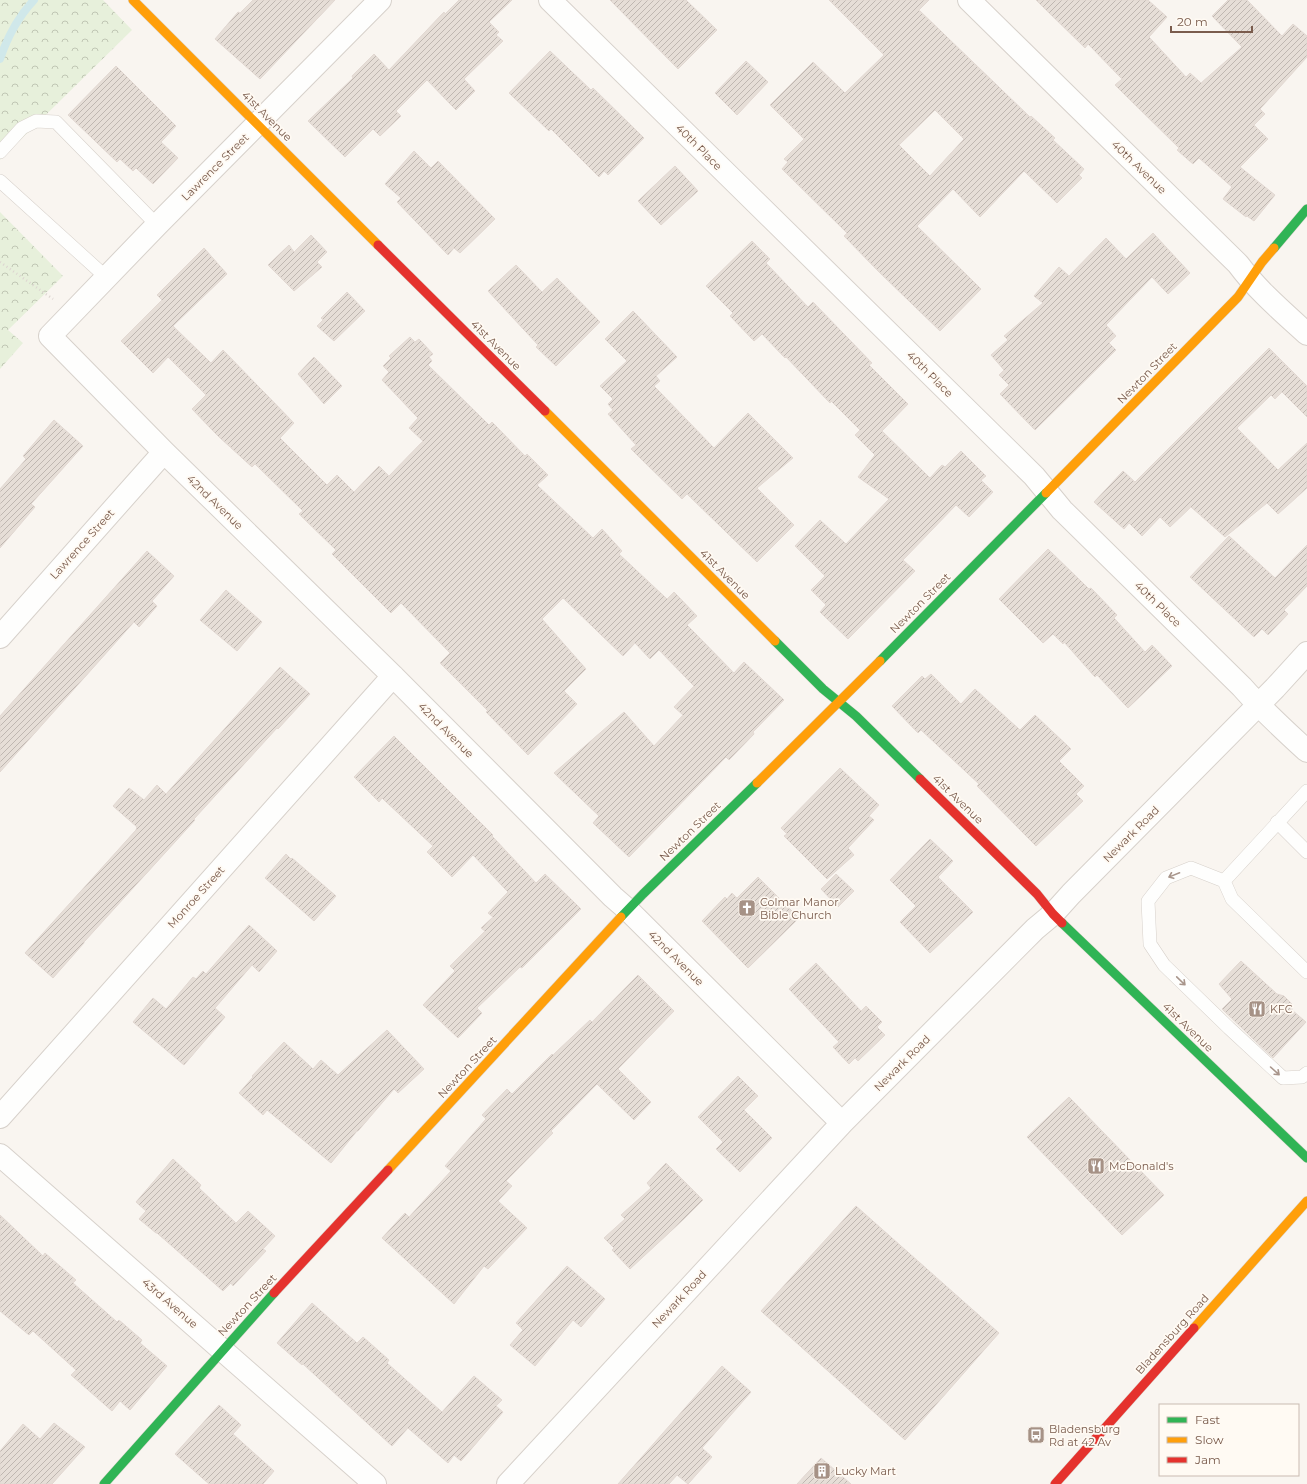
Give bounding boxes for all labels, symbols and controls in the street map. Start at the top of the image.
scale bar [1171,8,1252,34]
text: 20 m [1177,14,1208,29]
street label: 41st Avenue [239,88,295,144]
street label: 40th Place [673,121,725,173]
street label: Lawrence Street [178,130,252,204]
street label: 40th Avenue [1109,137,1170,197]
street label: 41st Avenue [468,317,524,373]
street label: Newton Street [1114,339,1180,407]
street label: 40th Place [904,348,956,400]
street label: 42nd Avenue [184,472,246,533]
street label: Lawrence Street [47,506,118,582]
street label: 41st Avenue [697,546,753,602]
street label: Newton Street [887,569,954,636]
street label: 40th Place [1132,578,1185,630]
street label: 42nd Avenue [415,699,477,761]
street label: 41st Avenue [930,771,987,827]
street label: Newton Street [656,798,724,864]
street label: Newark Road [1100,803,1162,865]
street label: Monroe Street [164,863,228,931]
one-way arrow [1169,871,1181,879]
place label: Colmar Manor Bible Church [760,895,839,922]
church icon: Colmar Manor Bible Church [737,898,757,918]
street label: 42nd Avenue [645,927,707,989]
one-way arrow [1176,977,1186,986]
street label: 41st Avenue [1160,999,1217,1055]
restaurant icon: KFC [1247,999,1267,1019]
place label: KFC [1270,1002,1293,1016]
street label: Newark Road [871,1032,933,1094]
street label: Newton Street [435,1033,500,1101]
one-way arrow [1270,1066,1281,1075]
restaurant icon: McDonald's [1086,1156,1106,1176]
place label: McDonald's [1109,1159,1174,1173]
street label: Newark Road [649,1267,709,1331]
street label: Newton Street [215,1271,280,1339]
street label: 43rd Avenue [139,1275,201,1331]
street label: Bladensburg Road [1132,1291,1212,1377]
legend [1159,1404,1299,1476]
text: Fast [1195,1412,1220,1427]
place label: Bladensburg Rd at 42 Av [1049,1422,1120,1449]
bus stop icon: Bladensburg Rd at 42 Av [1026,1425,1046,1445]
text: Slow [1195,1432,1224,1447]
text: Jam [1194,1452,1221,1467]
building icon: Lucky Mart [812,1461,832,1481]
place label: Lucky Mart [835,1464,897,1478]

